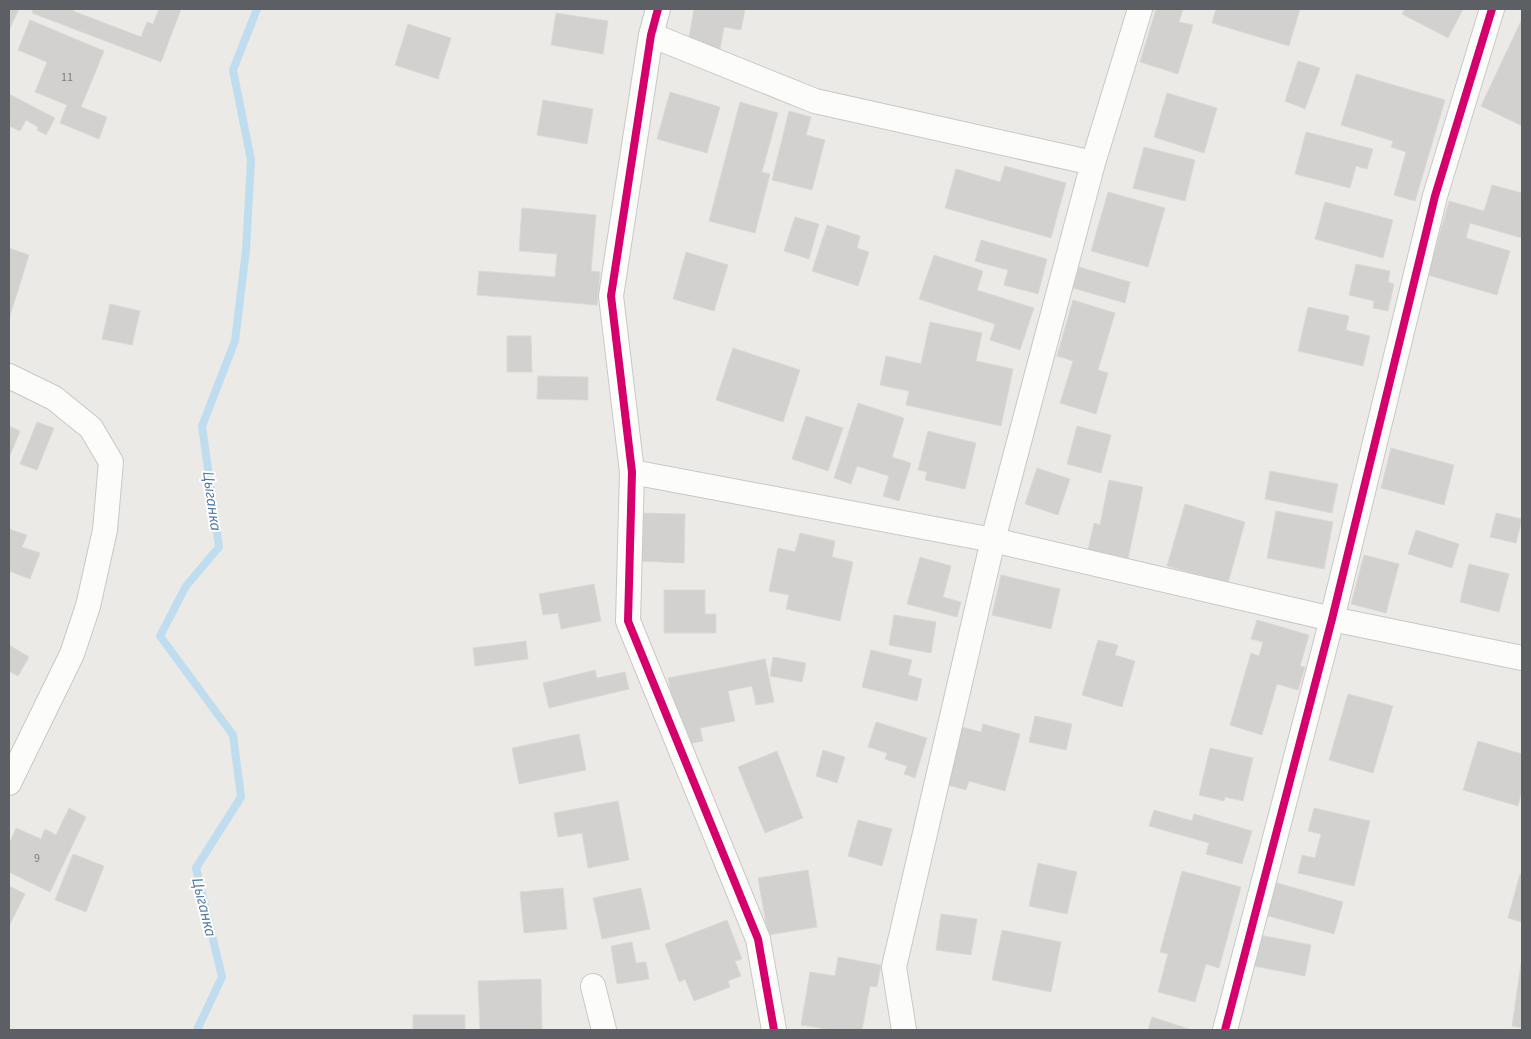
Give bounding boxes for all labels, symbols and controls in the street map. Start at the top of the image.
house number: 11 [61,69,73,86]
water label: Цыганка [197,470,227,533]
house number: 9 [34,850,40,867]
water label: Цыганка [186,875,222,939]

